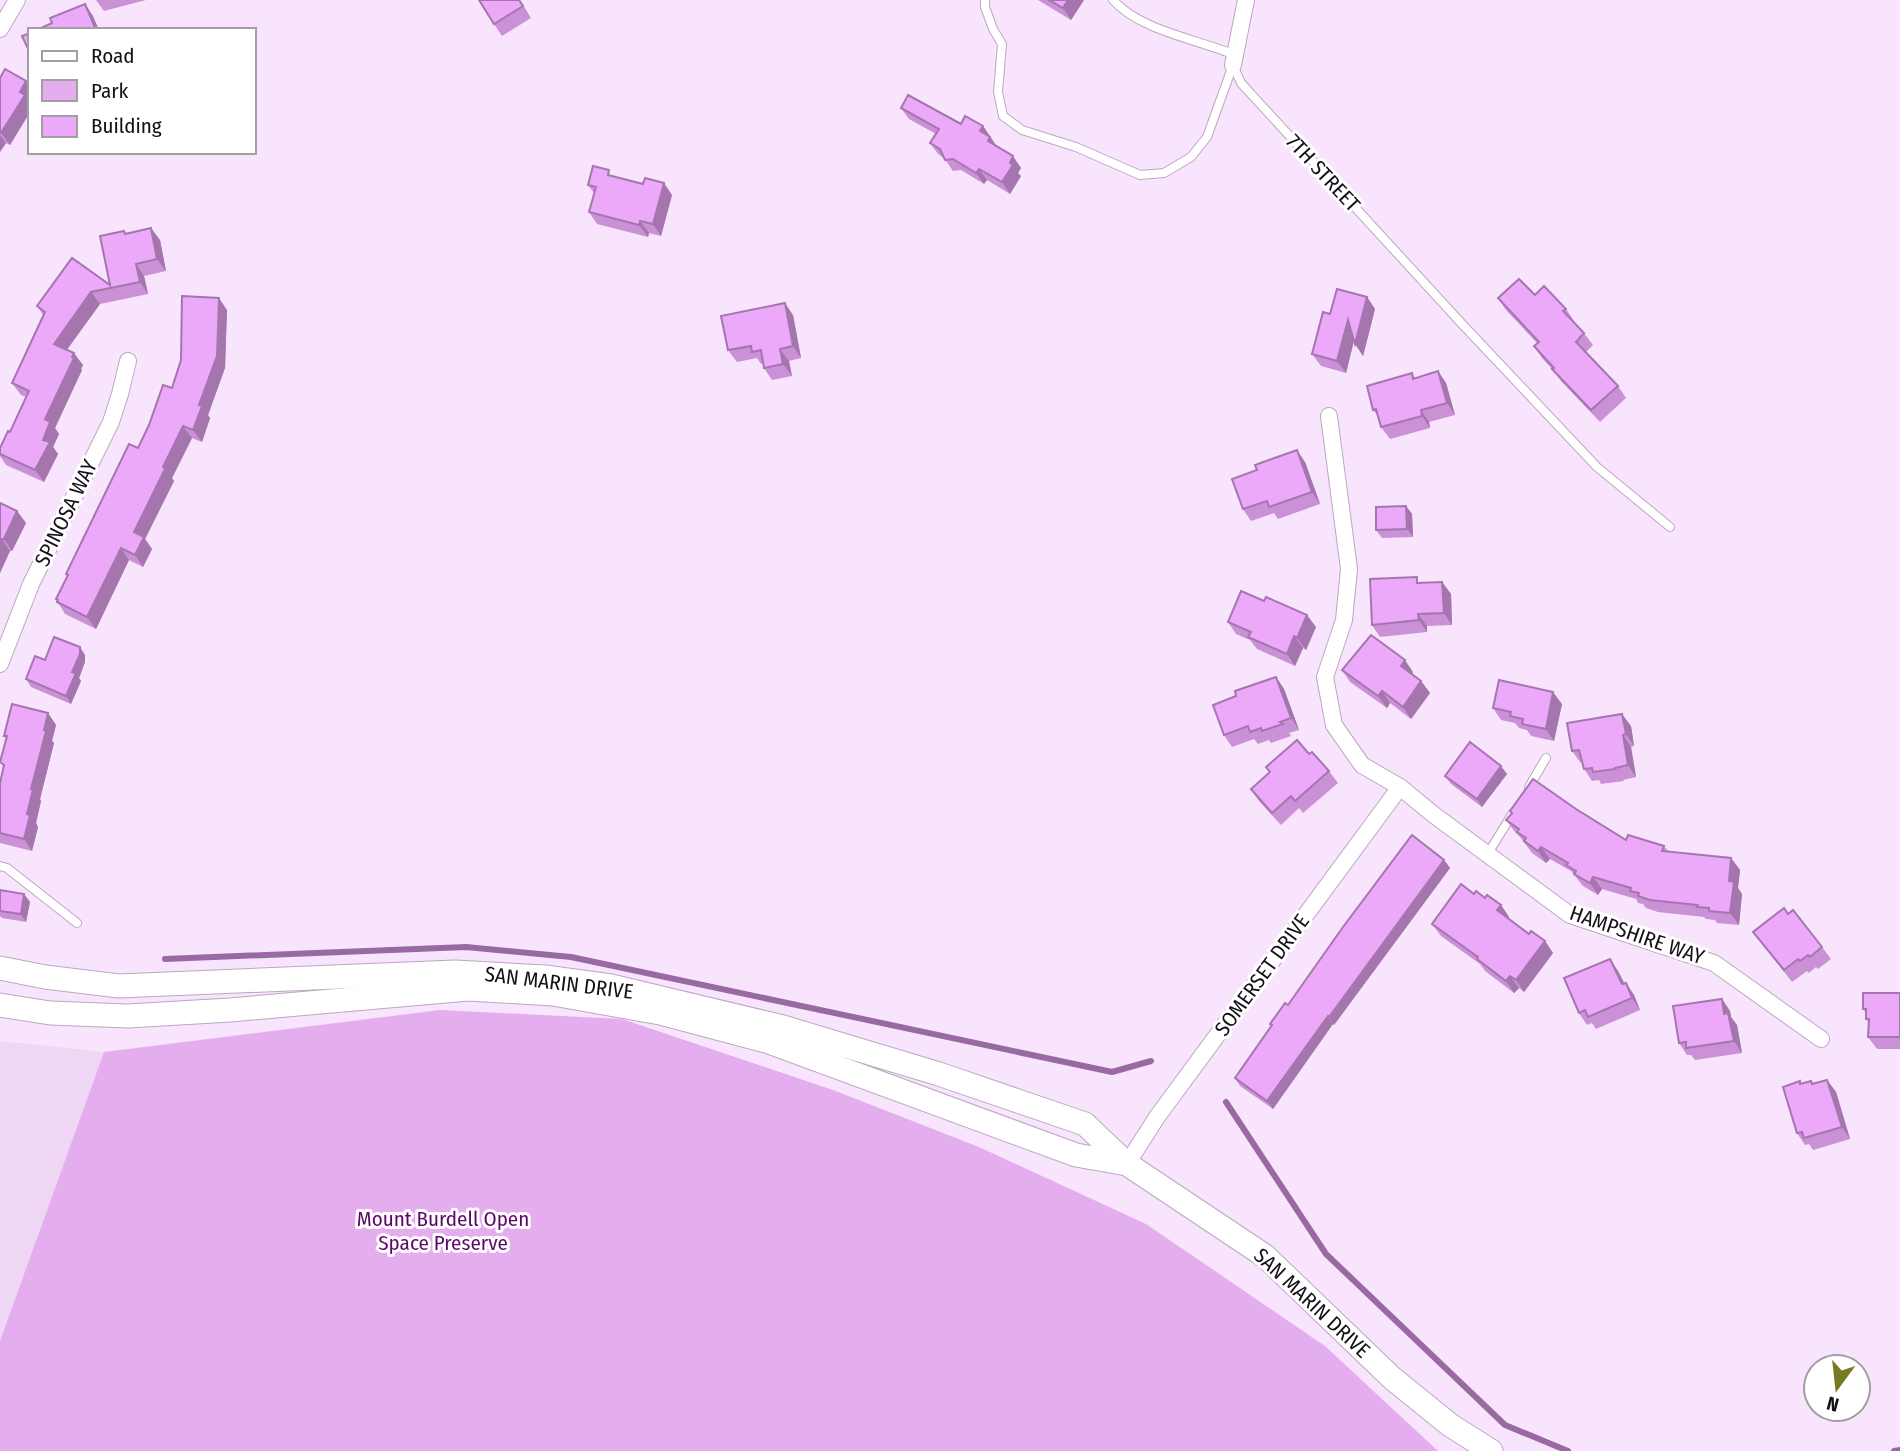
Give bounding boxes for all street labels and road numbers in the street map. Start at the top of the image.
street label: 7TH STREET [1281,129,1366,217]
street label: SPINOSA WAY [29,455,103,571]
street label: HAMPSHIRE WAY [1566,900,1708,970]
street label: SOMERSET DRIVE [1209,909,1315,1041]
street label: SAN MARIN DRIVE [483,961,635,1005]
street label: SAN MARIN DRIVE [1249,1243,1376,1364]

